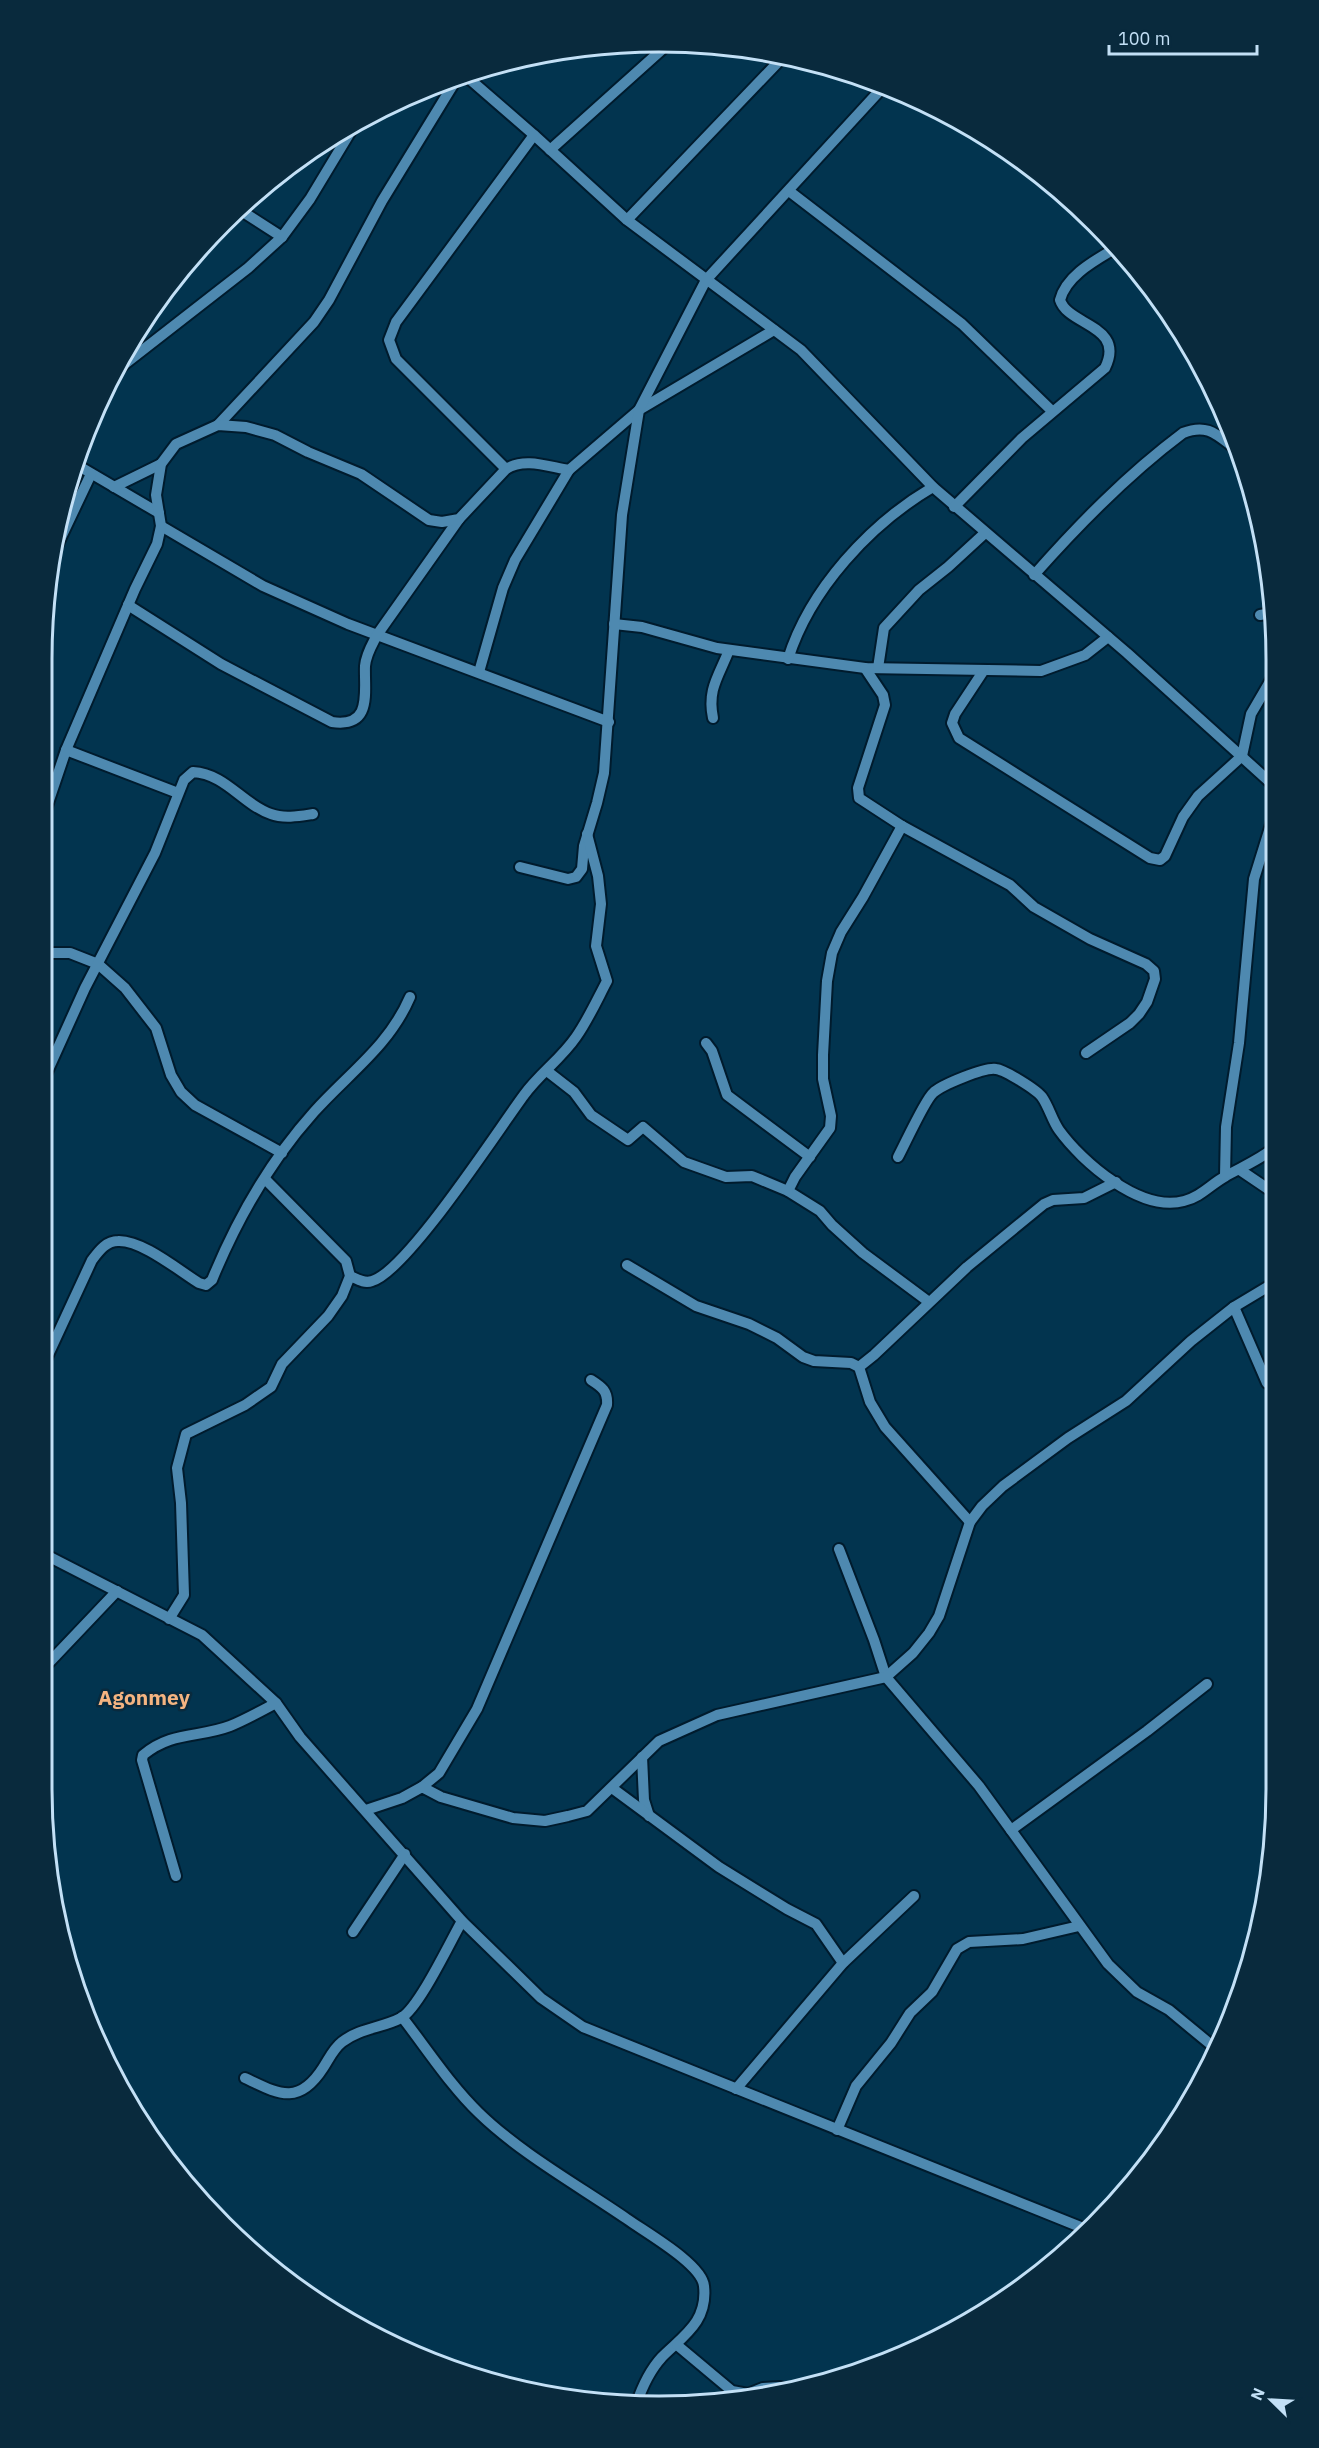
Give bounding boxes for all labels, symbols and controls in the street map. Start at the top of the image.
scale bar [1109,18,1258,56]
text: 100 m [1118,27,1170,50]
district label: Agonmey [98,1683,191,1711]
north arrow [1241,2370,1301,2430]
text: N [1246,2385,1269,2403]

